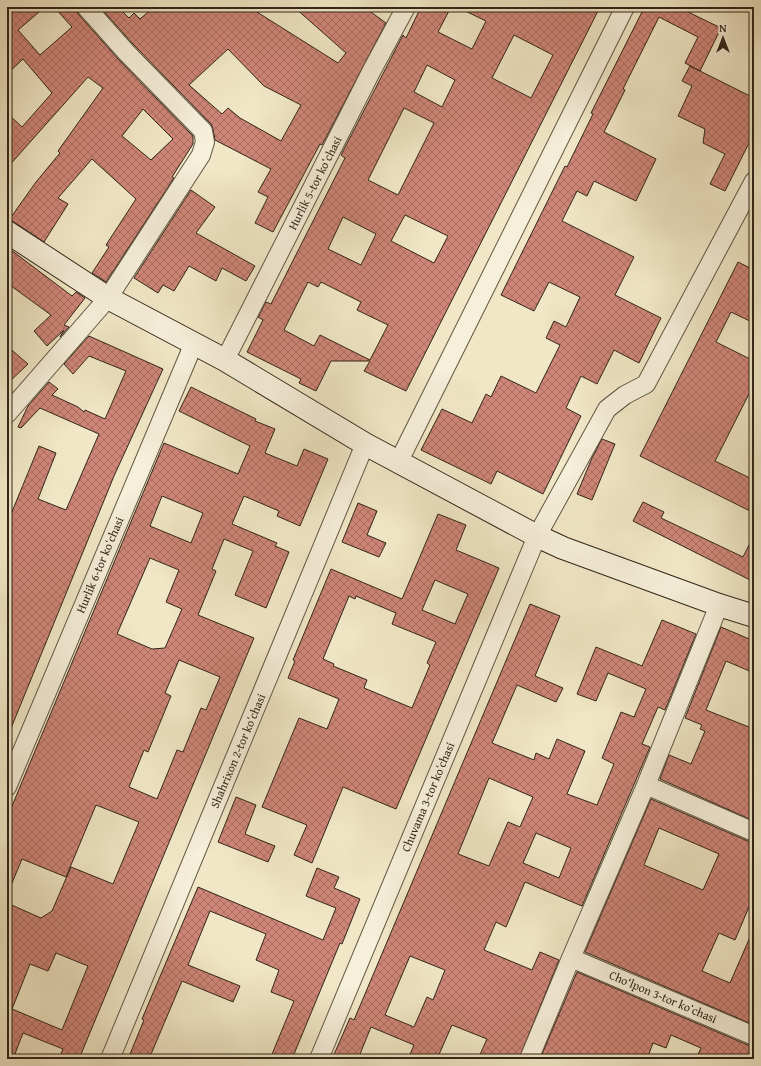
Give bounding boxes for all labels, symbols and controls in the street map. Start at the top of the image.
north arrow [703,18,743,58]
text: N [719,20,727,36]
street label: Hurlik 5-tor koʻchasi [284,132,346,233]
street label: Hurlik 6-tor koʻchasi [72,513,128,616]
street label: Shahrixon 2-tor koʻchasi [206,690,270,811]
street label: Chuvama 3-tor koʻchasi [397,739,459,854]
street label: Cho‘lpon 3-tor koʻchasi [607,966,720,1027]

